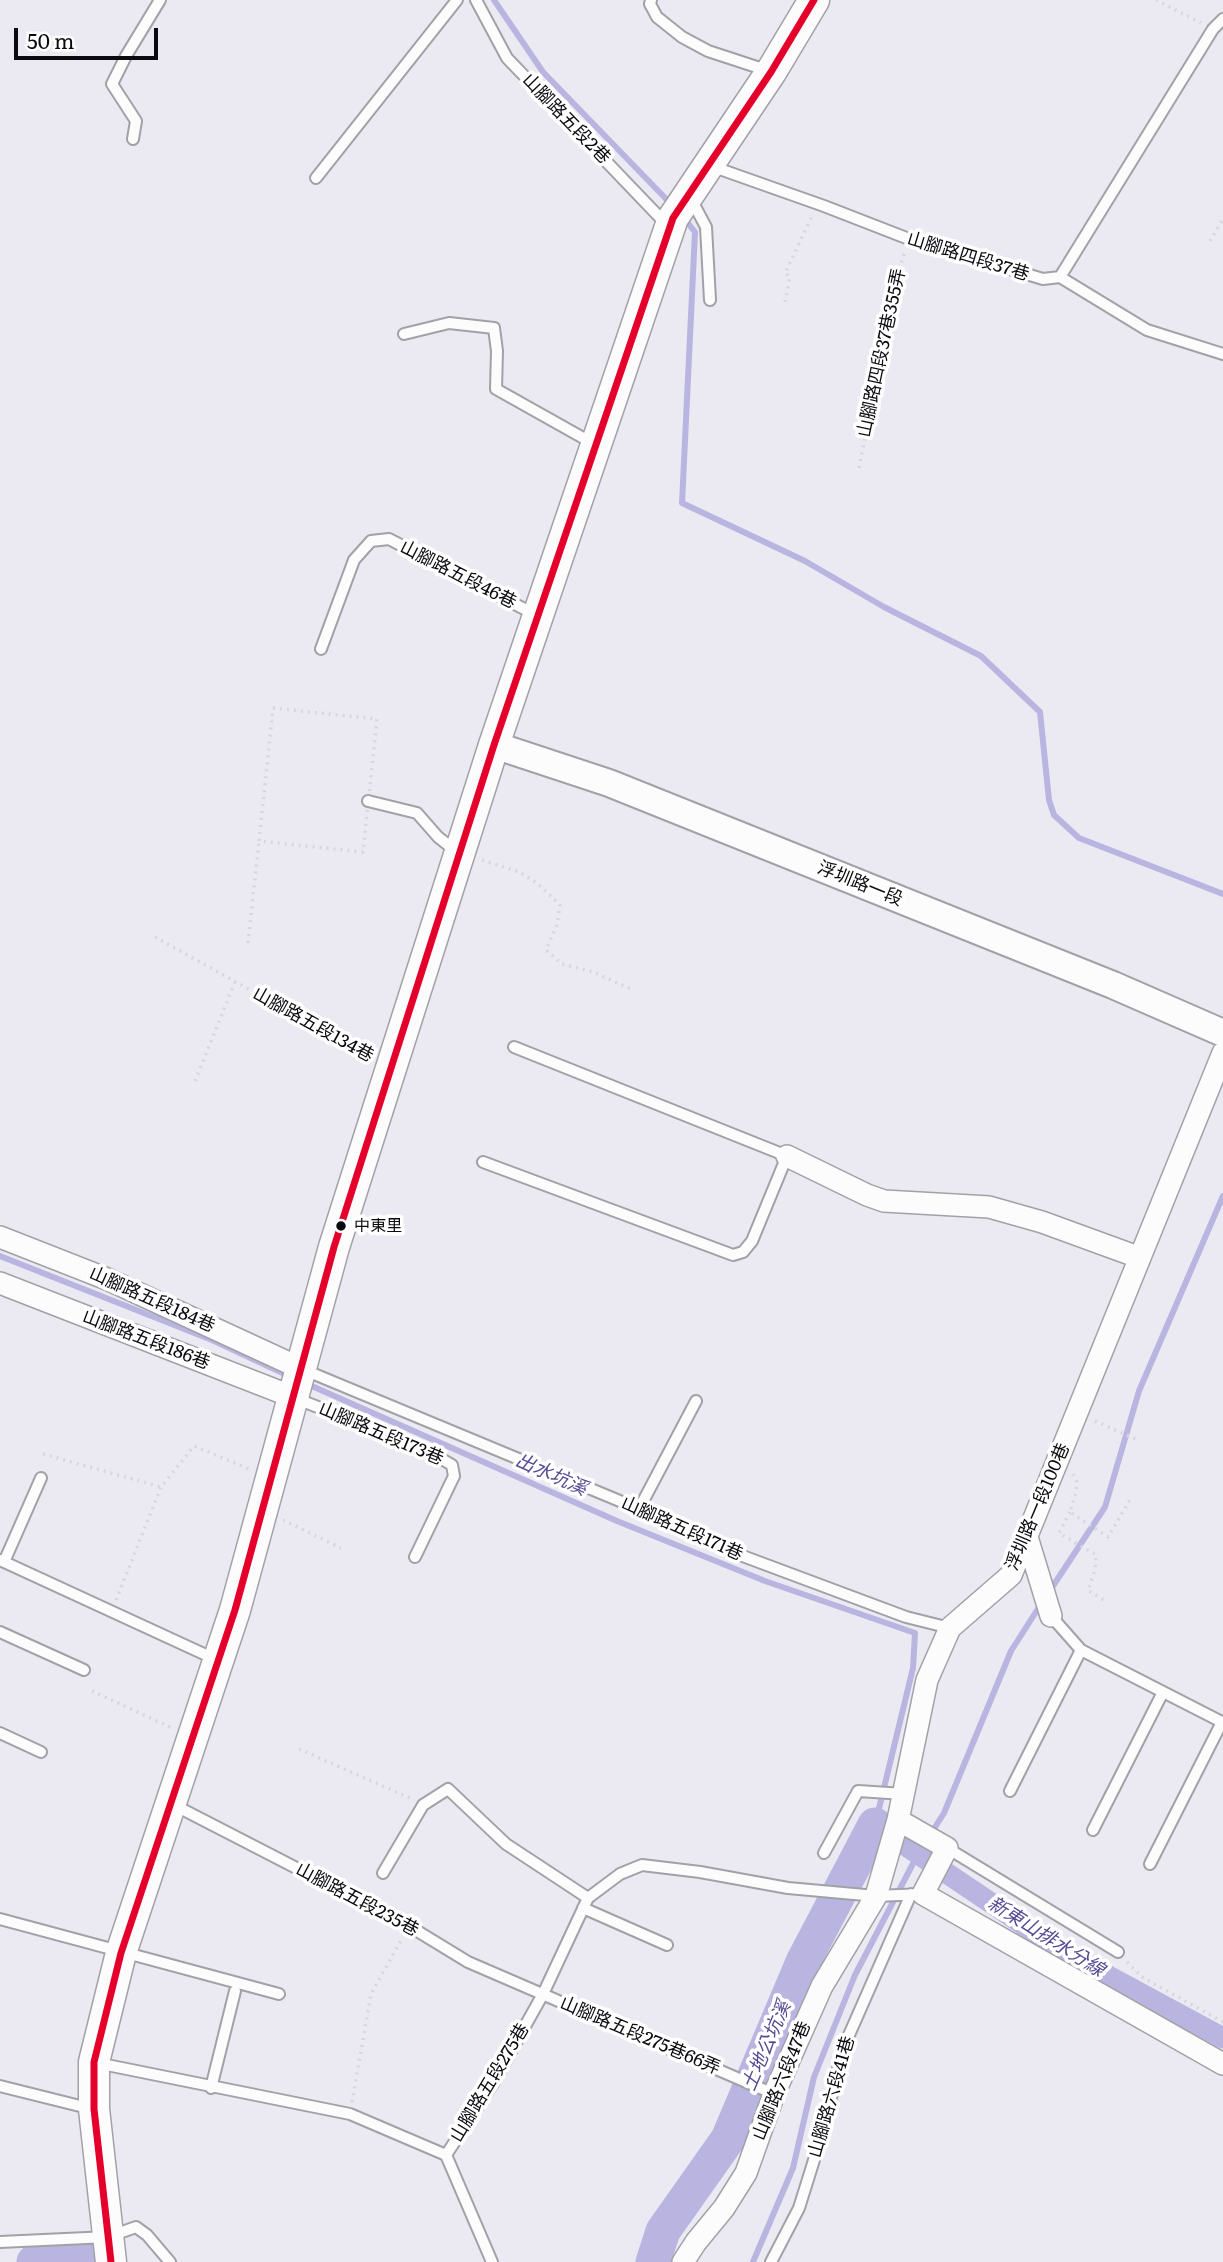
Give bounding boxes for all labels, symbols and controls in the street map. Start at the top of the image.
scale bar [18,14,161,58]
text: 50 m [27,24,74,55]
street label: 山腳路五段2巷 [518,69,614,169]
street label: 山腳路四段37巷 [904,228,1032,286]
street label: 山腳路四段37巷355弄 [854,266,910,440]
street label: 山腳路五段46巷 [396,536,520,614]
street label: 浮圳路一段 [814,857,906,911]
street label: 山腳路五段134巷 [249,983,377,1067]
place label: 中東里 [354,1216,402,1236]
marker: 中東里 [334,1219,348,1233]
street label: 山腳路五段184巷 [86,1263,218,1337]
street label: 山腳路五段186巷 [79,1306,213,1374]
street label: 山腳路五段173巷 [315,1398,447,1470]
street label: 浮圳路一段100巷 [1001,1440,1075,1574]
water label: 出水坑溪 [512,1449,590,1501]
street label: 山腳路五段171巷 [618,1492,746,1566]
street label: 山腳路五段235巷 [292,1859,422,1941]
water label: 新東山排水分線 [984,1892,1108,1982]
street label: 山腳路五段275巷66弄 [557,1992,723,2080]
water label: 土地公坑溪 [738,1998,796,2094]
street label: 山腳路六段47巷 [748,2018,816,2144]
street label: 山腳路五段275巷 [446,2020,534,2146]
street label: 山腳路六段41巷 [804,2034,860,2160]

